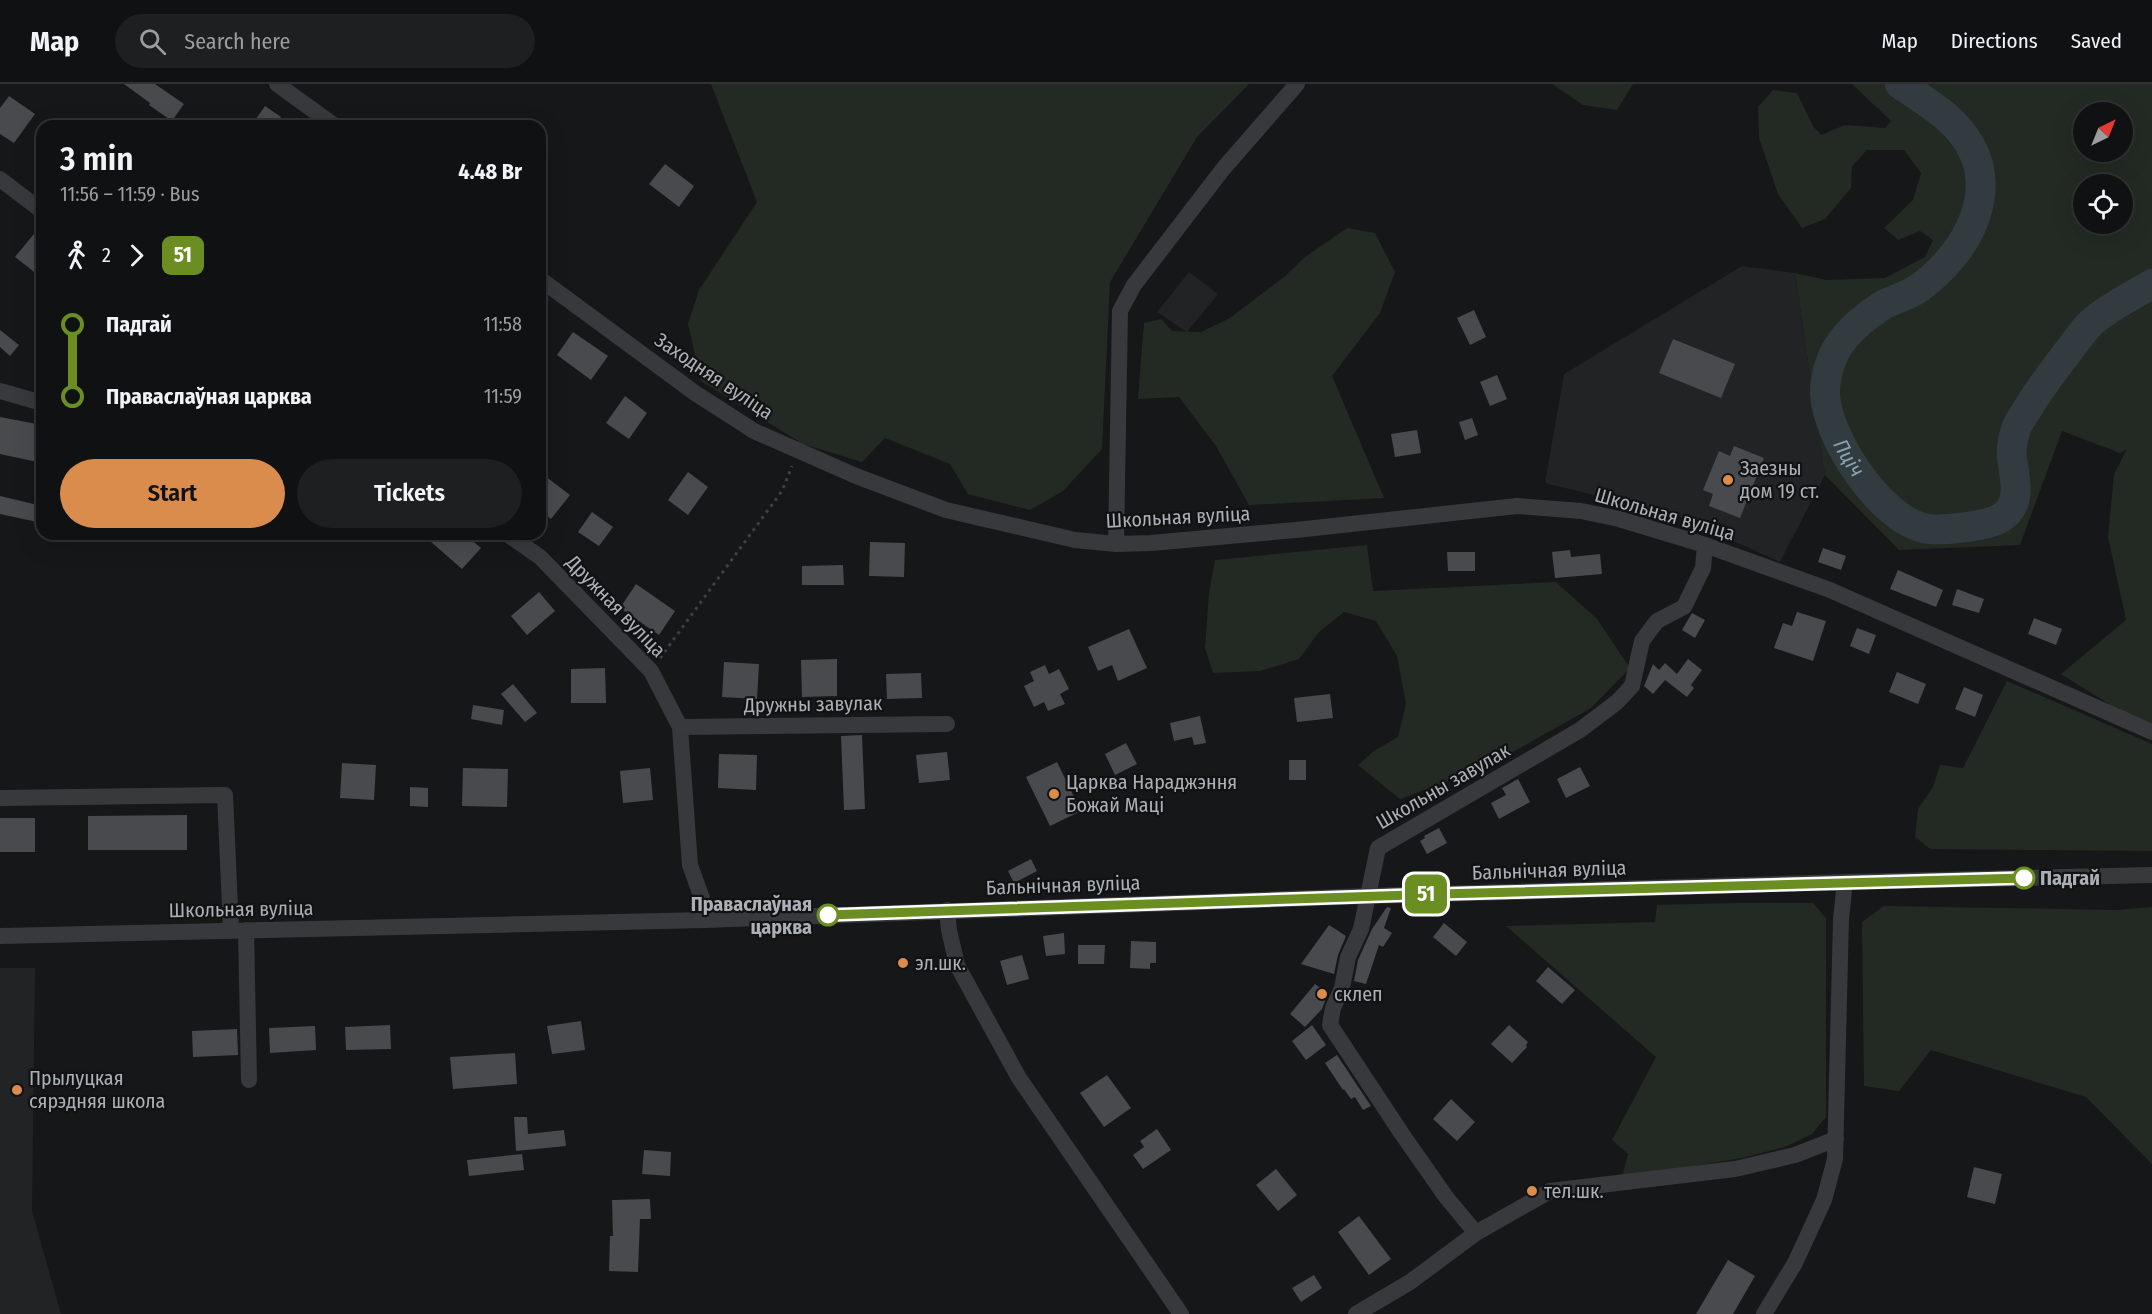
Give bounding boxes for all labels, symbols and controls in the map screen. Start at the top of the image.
search box [115,14,535,68]
text: Map [30,25,79,58]
icon: search [136,25,169,58]
text: Search here [184,28,290,55]
text: Map [1881,28,1918,54]
text: Directions [1951,28,2038,54]
text: Saved [2071,28,2122,54]
north arrow [2073,102,2133,162]
map controls [2073,102,2133,234]
text: 3 min [60,139,134,179]
text: 4.48 Br [458,158,522,185]
button: locate [2073,174,2133,234]
text: 11:56 – 11:59 · Bus [60,182,199,206]
icon: walk [60,239,93,272]
icon: forward [120,239,153,272]
text: 51 [174,242,192,268]
text: 2 [102,243,111,267]
text: Падгай [106,311,172,338]
text: 11:58 [483,312,522,336]
street label: Заходняя вуліца [650,328,778,424]
text: Праваслаўная царква [106,383,312,410]
text: 11:59 [484,384,522,408]
water label: Пціч [1828,435,1870,482]
place label: Заезны дом 19 ст. [1740,456,1819,503]
button: Start [60,459,285,528]
button: Tickets [297,459,522,528]
marker: Заезны дом 19 ст. [1721,473,1735,487]
street label: Школьная вуліца [1592,483,1738,545]
street label: Школьная вуліца [1105,501,1251,533]
street label: Дружная вуліца [561,549,671,662]
street label: Дружны завулак [743,691,883,717]
street label: Школьны завулак [1372,738,1515,834]
place label: Царква Нараджэння Божай Маці [1066,770,1237,817]
marker: Царква Нараджэння Божай Маці [1047,787,1061,801]
street label: Бальнічная вуліца [1471,855,1627,885]
place label: Падгай [2040,866,2100,890]
marker: Падгай [2013,867,2035,889]
street label: Бальнічная вуліца [985,870,1141,900]
line badge: 51 [1399,874,1453,914]
text: 51 [1417,881,1435,907]
place label: Праваслаўная царква [691,892,812,939]
street label: Школьная вуліца [168,896,314,922]
marker: Праваслаўная царква [817,904,839,926]
place label: эл.шк. [915,951,966,975]
marker: эл.шк. [896,956,910,970]
place label: склеп [1334,982,1383,1006]
marker: склеп [1315,987,1329,1001]
place label: Прылуцкая сярэдняя школа [29,1066,165,1113]
marker: Прылуцкая сярэдняя школа [10,1083,24,1097]
place label: тел.шк. [1544,1179,1604,1203]
marker: тел.шк. [1525,1184,1539,1198]

